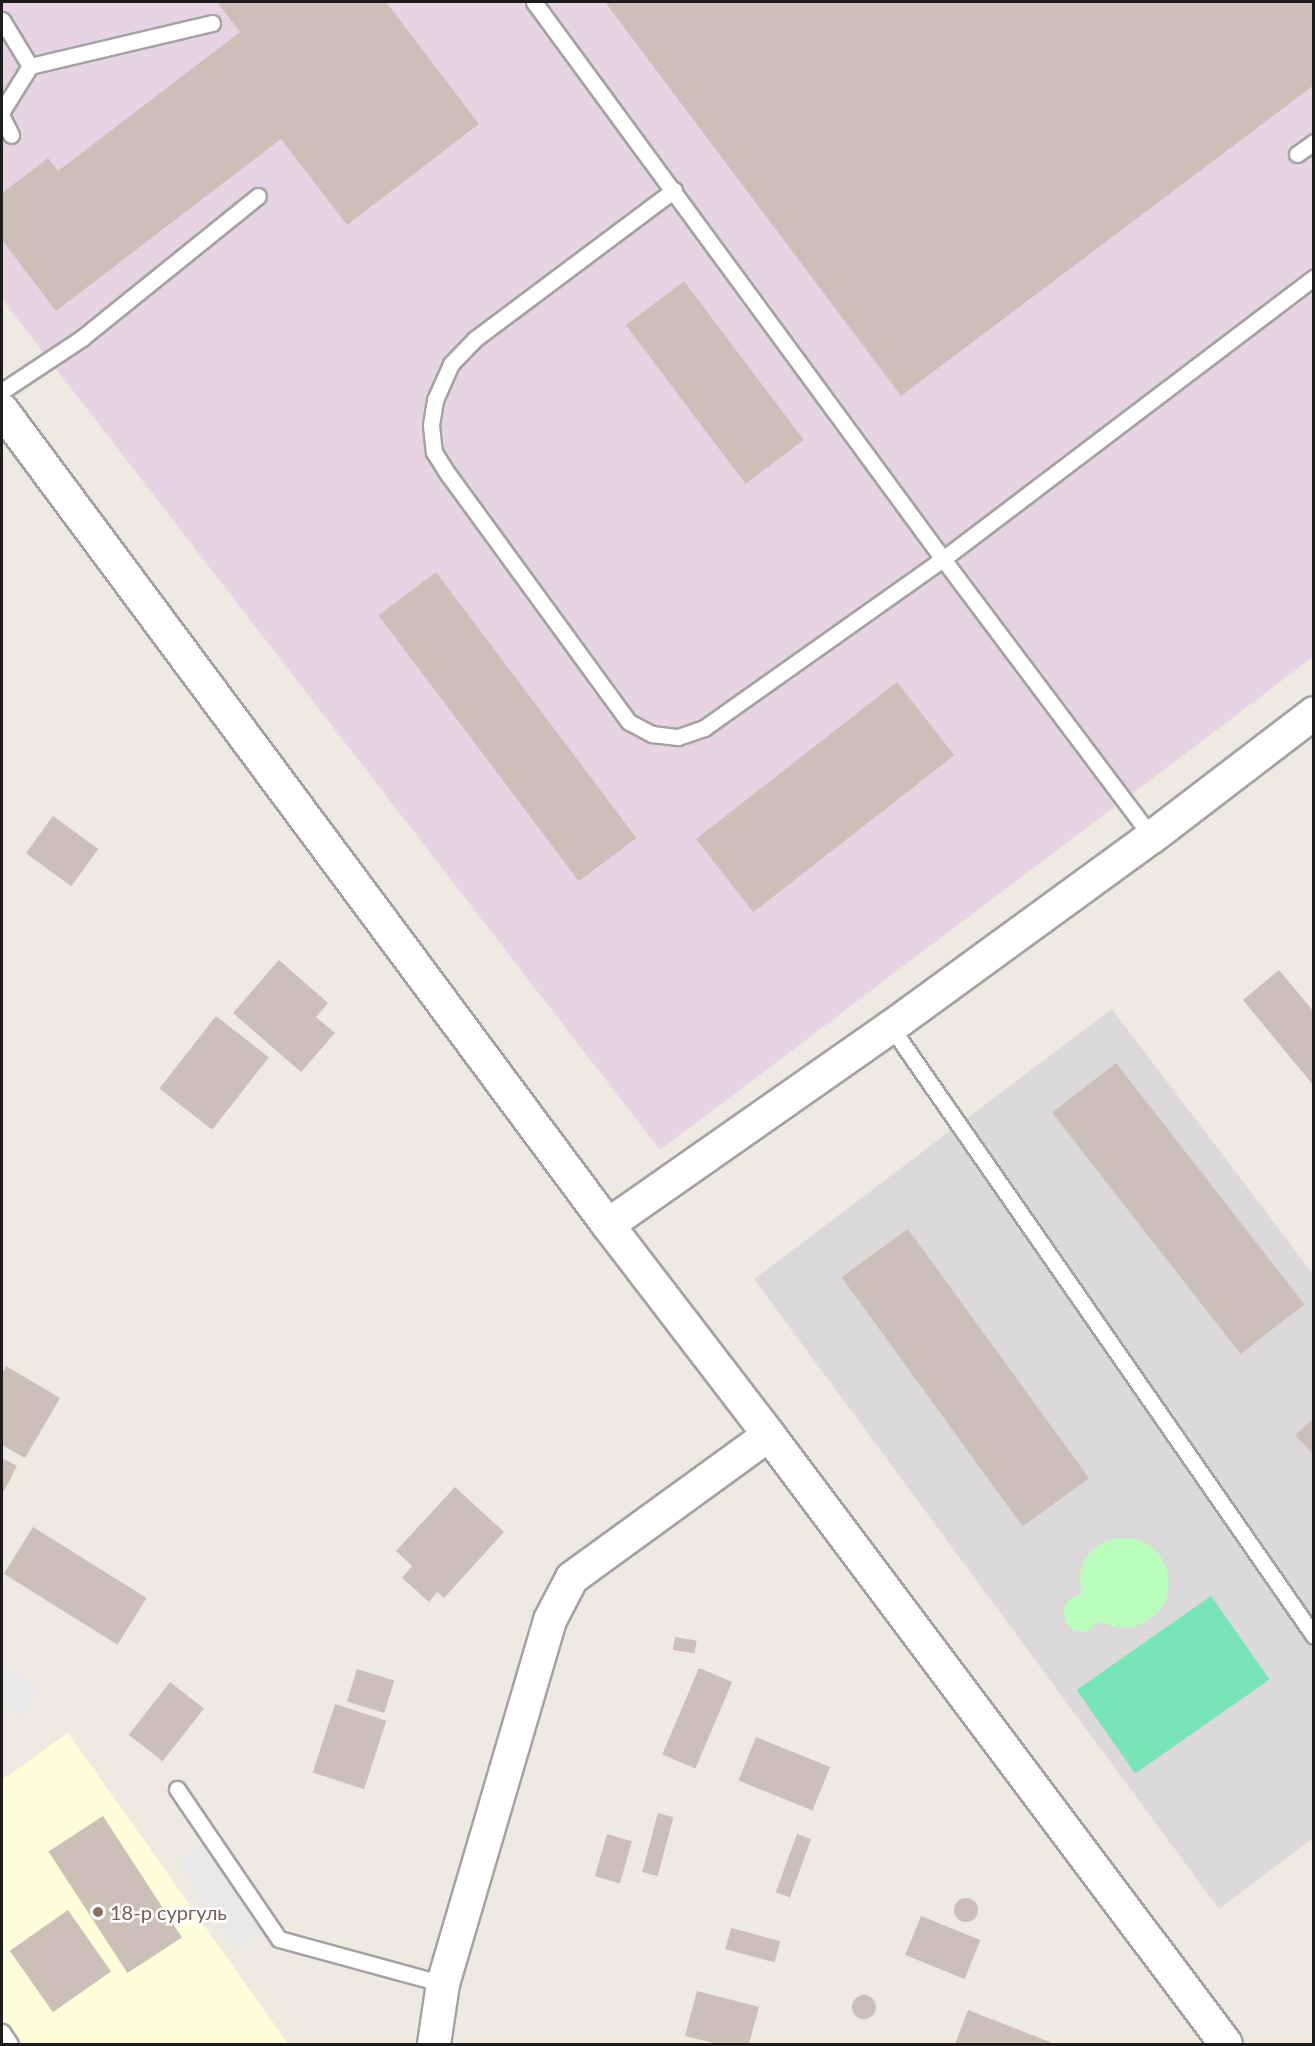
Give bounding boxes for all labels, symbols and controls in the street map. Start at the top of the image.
place label: 18-р сургуль [110,1900,227,1924]
marker: 18-р сургуль [91,1905,105,1919]

